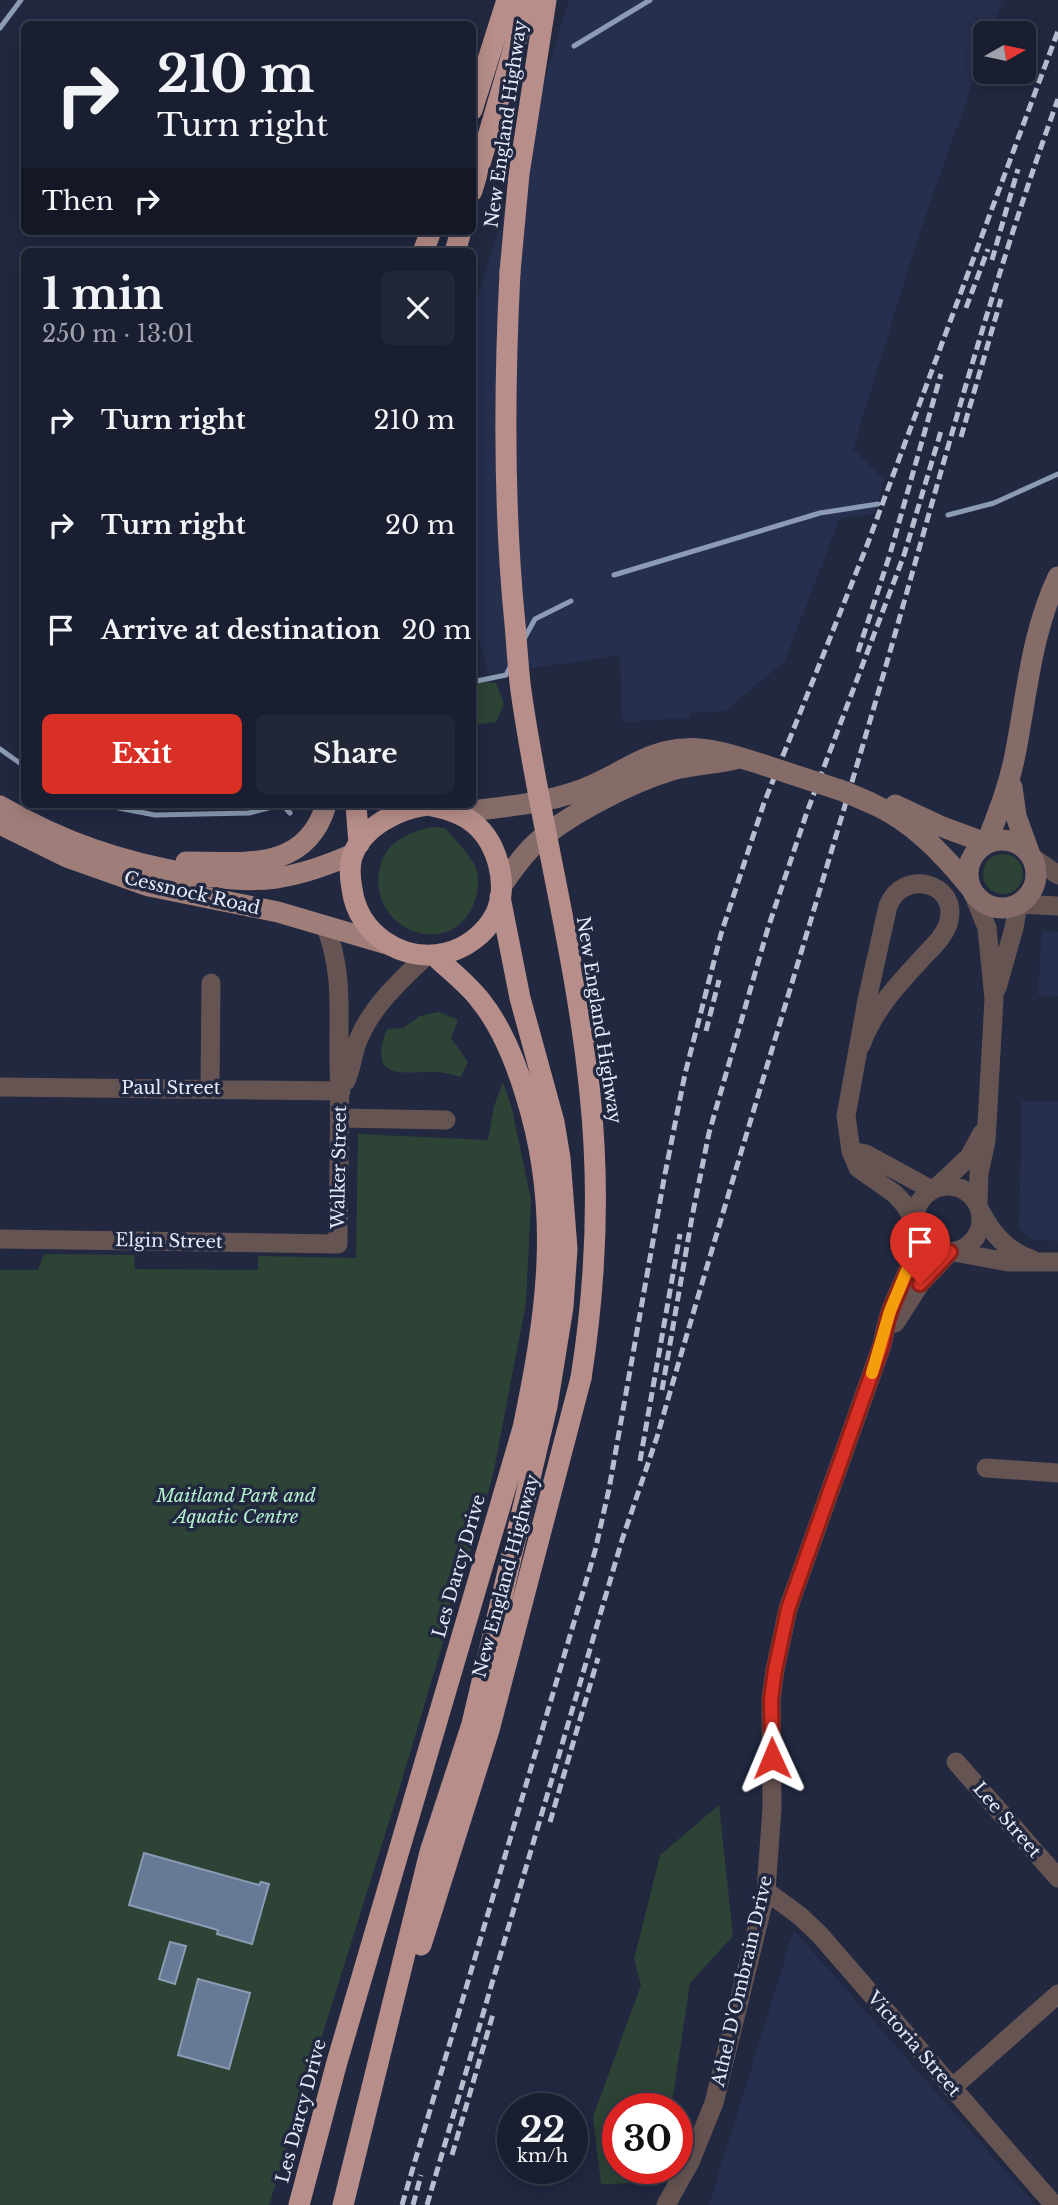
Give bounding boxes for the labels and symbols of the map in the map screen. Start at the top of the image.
street label: New England Highway [481,18,532,229]
north arrow [973,21,1036,84]
street label: Cessnock Road [122,867,262,919]
street label: New England Highway [572,915,626,1126]
street label: Paul Street [121,1077,221,1099]
street label: Walker Street [327,1105,351,1230]
pin [890,1212,950,1284]
street label: Elgin Street [115,1229,223,1253]
street label: New England Highway [468,1472,544,1680]
park label: Maitland Park and Aquatic Centre [155,1485,316,1528]
street label: Les Darcy Drive [428,1492,490,1640]
position arrow [735,1721,809,1795]
street label: Lee Street [968,1778,1046,1862]
street label: Athel D'Ombrain Drive [707,1873,777,2089]
street label: Victoria Street [862,1986,966,2101]
street label: Les Darcy Drive [271,2037,331,2185]
speed limit sign: 30 [602,2093,693,2184]

